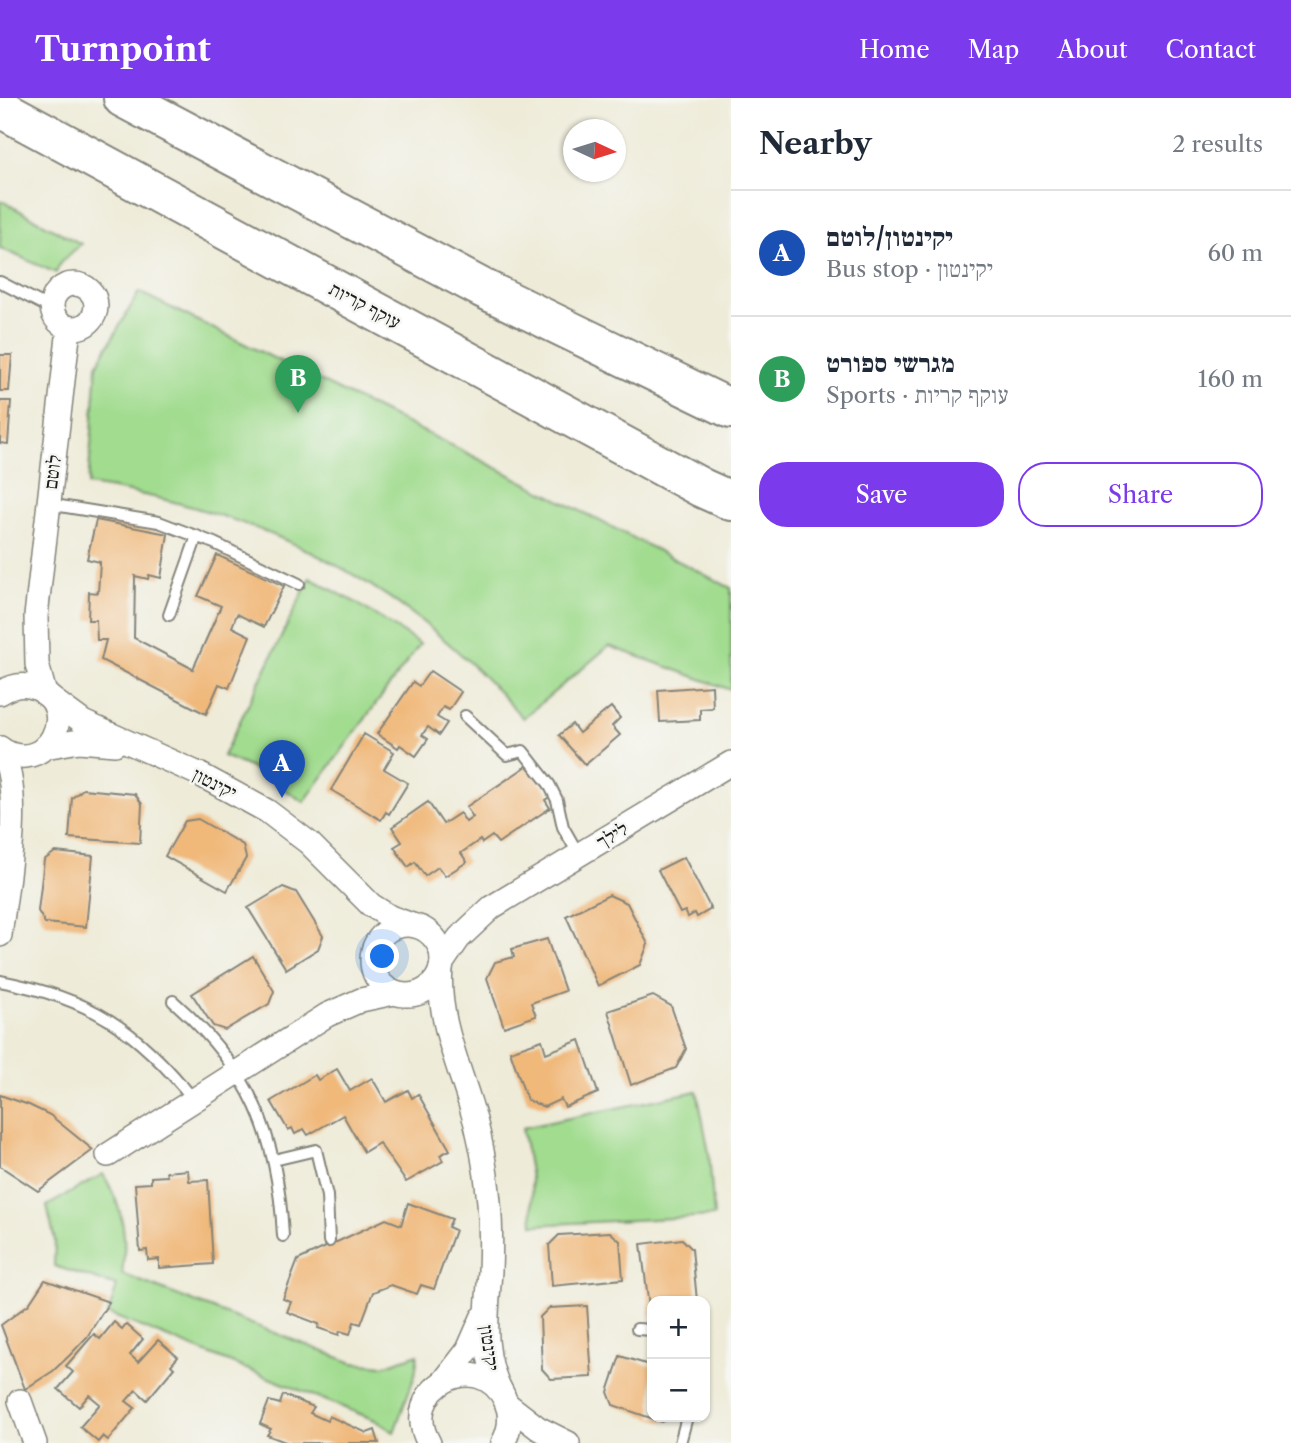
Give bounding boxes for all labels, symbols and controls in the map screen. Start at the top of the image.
text: Turnpoint [35,29,211,70]
text: Home [859,35,930,64]
text: Map [968,35,1019,64]
text: About [1057,35,1128,64]
text: Contact [1166,35,1256,64]
north arrow [563,119,626,182]
text: Nearby [759,125,872,162]
text: 2 results [1172,130,1263,158]
text: יקינטון/לוטם [826,221,953,253]
text: A [773,239,791,267]
text: 60 m [1207,239,1263,267]
text: Bus stop · יקינטון [826,255,993,283]
street label: עוקף קריות [325,277,404,334]
text: מגרשי ספורט [826,347,955,379]
pin: B [275,355,321,413]
text: B [773,365,791,393]
text: 160 m [1198,365,1263,393]
text: Sports · עוקף קריות [826,381,1008,409]
street label: לוטם [39,453,66,491]
button: Save [759,462,1004,527]
button: Share [1018,462,1263,527]
pin: A [259,740,305,798]
street label: יקינטון [189,763,240,804]
street label: לילך [592,817,632,854]
your location [365,939,399,973]
map controls [647,1296,710,1422]
button: + [647,1296,710,1359]
street label: יקינטון [475,1324,504,1372]
button: − [647,1359,710,1422]

